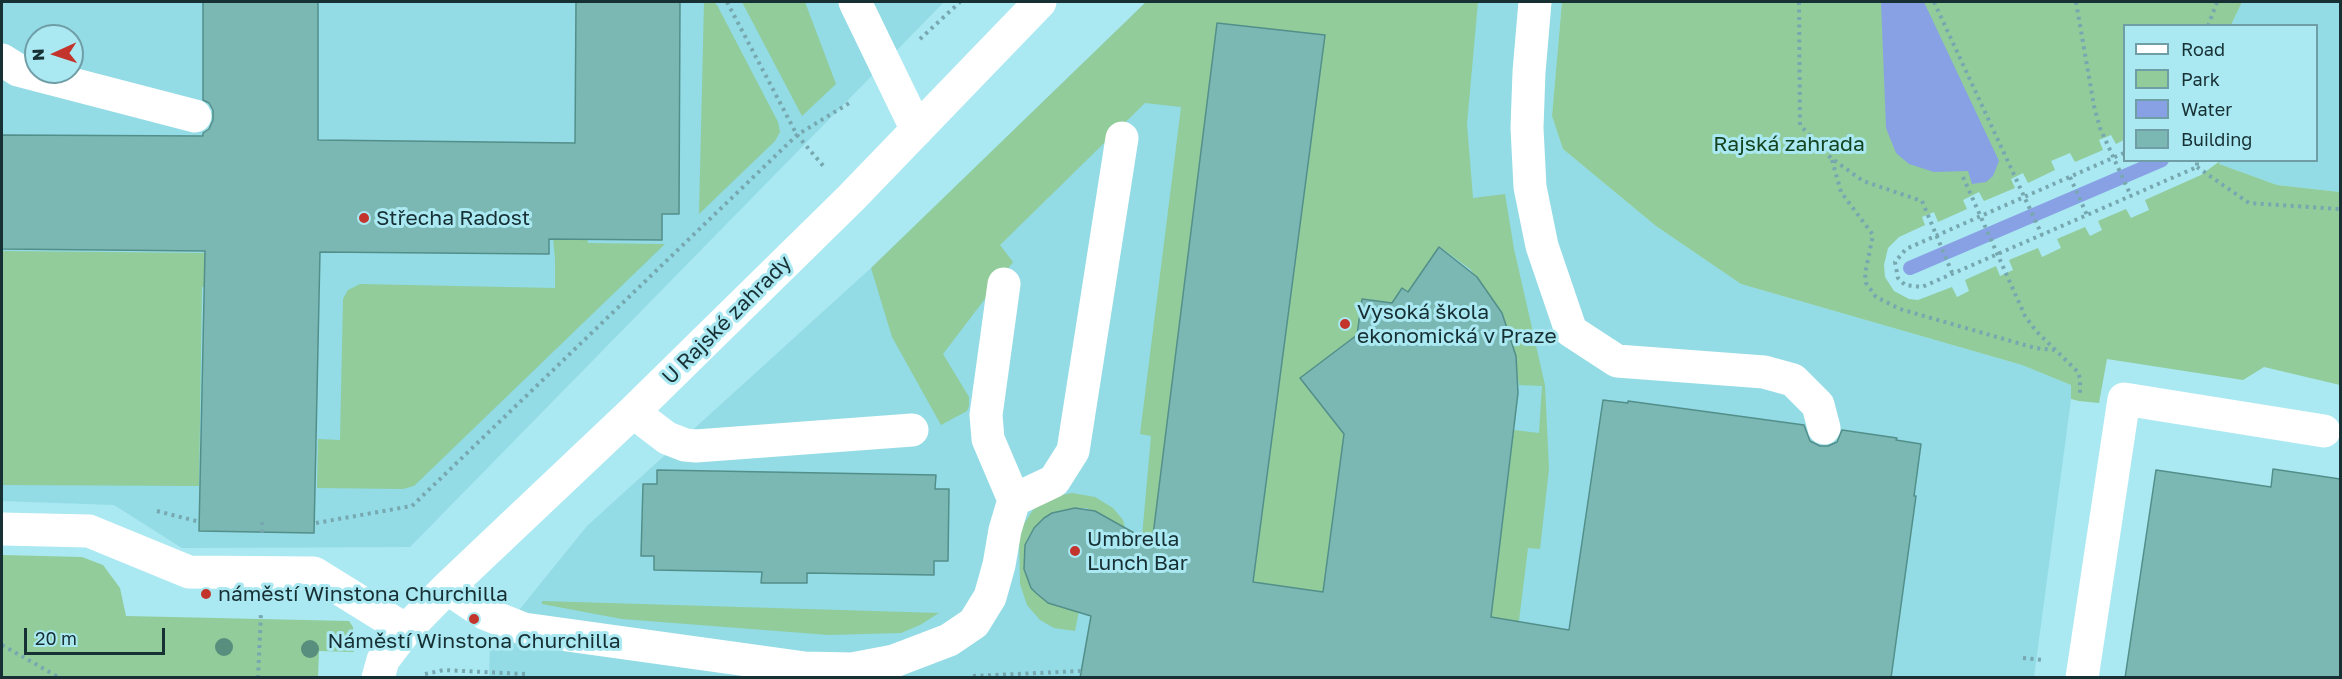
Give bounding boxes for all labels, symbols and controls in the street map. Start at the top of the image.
north arrow [24,24,84,84]
legend [2123,24,2318,162]
text: Road [2181,38,2225,60]
text: N [28,48,48,61]
text: Park [2181,68,2220,90]
text: Water [2181,98,2232,120]
text: Building [2181,128,2252,150]
park label: Rajská zahrada [1713,131,1865,157]
place label: Střecha Radost [376,205,530,231]
marker: Střecha Radost [357,211,371,225]
street label: U Rajské zahrady [657,250,797,390]
place label: Vysoká škola ekonomická v Praze [1357,299,1557,349]
marker: Vysoká škola ekonomická v Praze [1338,317,1352,331]
place label: Umbrella Lunch Bar [1087,526,1188,576]
marker: Umbrella Lunch Bar [1068,544,1082,558]
place label: náměstí Winstona Churchilla [218,581,508,607]
marker: náměstí Winstona Churchilla [199,587,213,601]
marker: Náměstí Winstona Churchilla [467,612,481,626]
scale bar [27,616,168,654]
text: 20 m [35,627,77,649]
place label: Náměstí Winstona Churchilla [327,628,621,654]

